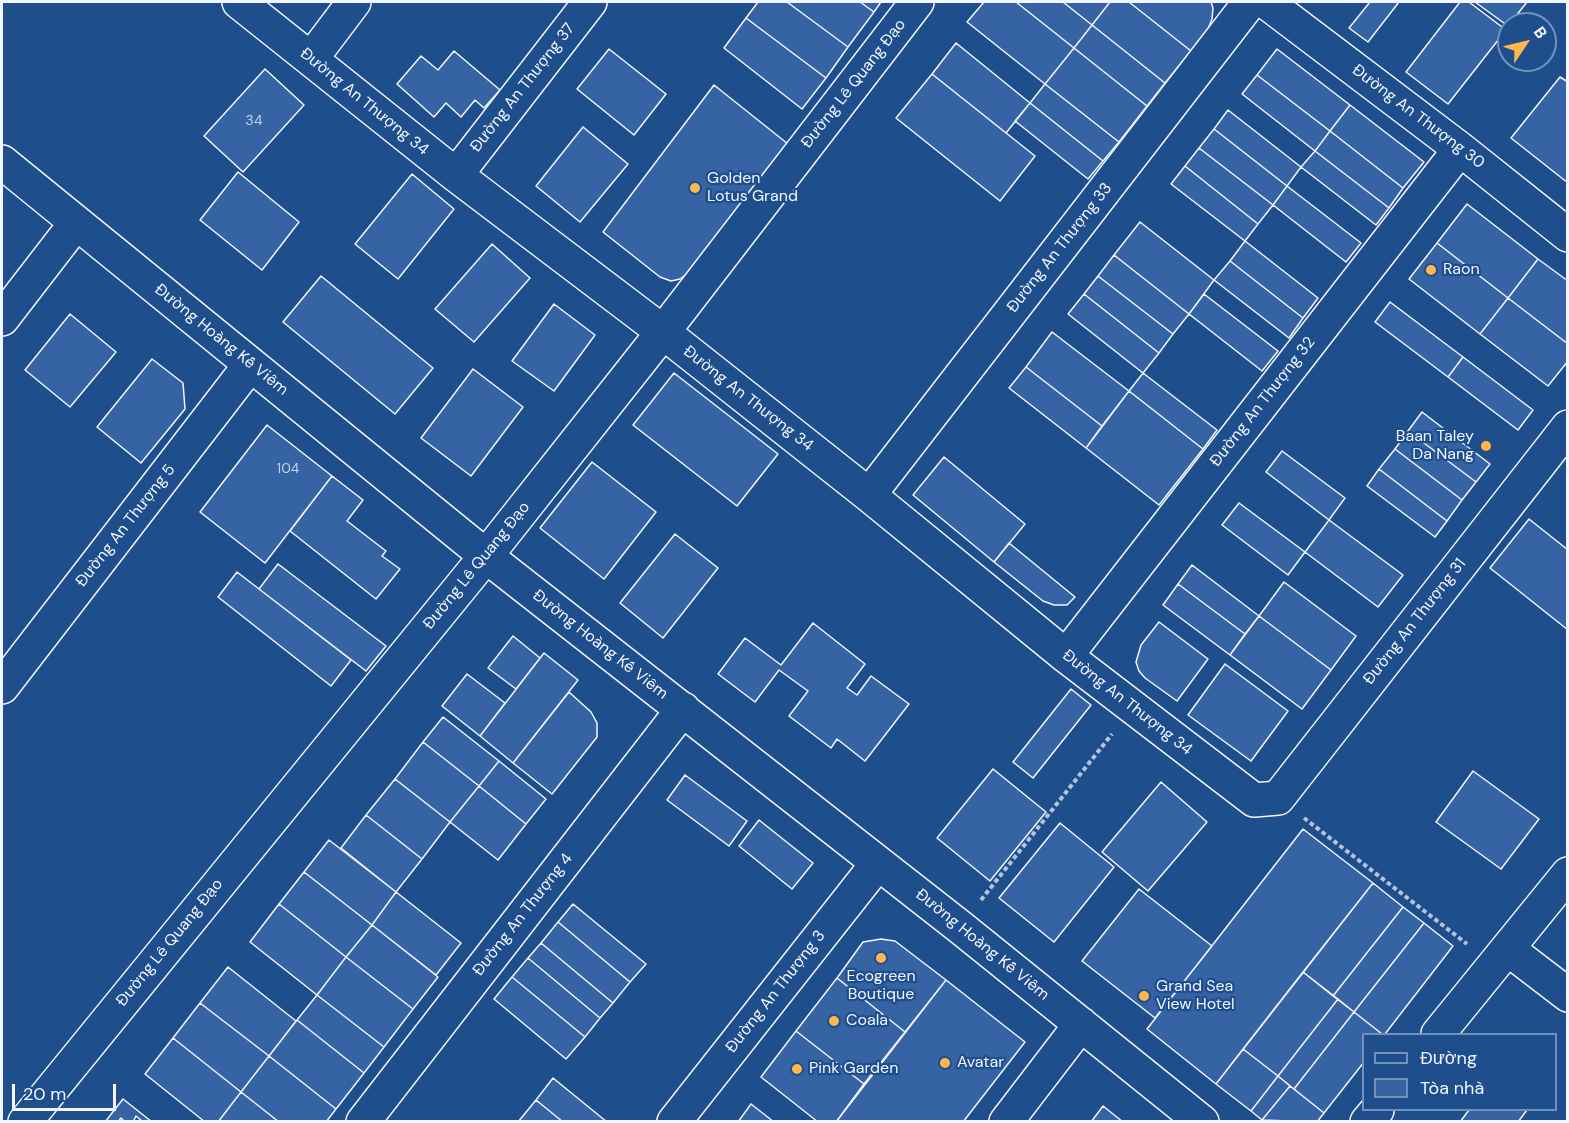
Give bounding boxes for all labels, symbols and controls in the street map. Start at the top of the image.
north arrow [1497,12,1557,72]
street label: Đường Lê Quang Đạo [798,16,910,152]
street label: Đường An Thượng 37 [467,20,579,156]
text: B [1529,22,1552,43]
street label: Đường An Thượng 34 [296,44,432,160]
street label: Đường An Thượng 30 [1348,61,1488,173]
house number: 34 [246,113,262,129]
place label: Golden Lotus Grand [707,169,798,207]
street label: Đường An Thượng 33 [1003,179,1117,317]
marker: Golden Lotus Grand [688,181,702,195]
place label: Raon [1443,260,1480,280]
marker: Raon [1424,263,1438,277]
street label: Đường Hoàng Kế Viêm [150,280,292,400]
street label: Đường An Thượng 32 [1206,333,1320,471]
street label: Đường An Thượng 34 [679,342,817,456]
place label: Baan Taley Da Nang [1396,427,1474,465]
marker: Baan Taley Da Nang [1479,439,1493,453]
street label: Đường An Thượng 5 [72,461,180,591]
house number: 104 [277,461,299,477]
street label: Đường Lê Quang Đạo [420,498,534,634]
street label: Đường An Thượng 31 [1360,555,1470,689]
street label: Đường Hoàng Kế Viêm [529,586,671,704]
street label: Đường An Thượng 34 [1058,646,1196,760]
street label: Đường An Thượng 4 [469,850,577,980]
street label: Đường Lê Quang Đạo [113,875,227,1011]
street label: Đường Hoàng Kế Viêm [911,885,1053,1005]
street label: Đường An Thượng 3 [722,927,830,1057]
marker: Ecogreen Boutique [874,951,888,965]
place label: Ecogreen Boutique [846,967,916,1005]
place label: Grand Sea View Hotel [1156,977,1235,1015]
marker: Grand Sea View Hotel [1137,989,1151,1003]
place label: Coala [846,1011,888,1031]
marker: Coala [827,1014,841,1028]
legend [1362,1033,1557,1111]
text: Đường [1420,1046,1477,1070]
place label: Avatar [957,1053,1004,1073]
marker: Avatar [938,1056,952,1070]
place label: Pink Garden [809,1059,898,1079]
marker: Pink Garden [790,1062,804,1076]
scale bar [15,1072,118,1110]
text: Tòa nhà [1420,1076,1484,1100]
text: 20 m [23,1082,66,1106]

